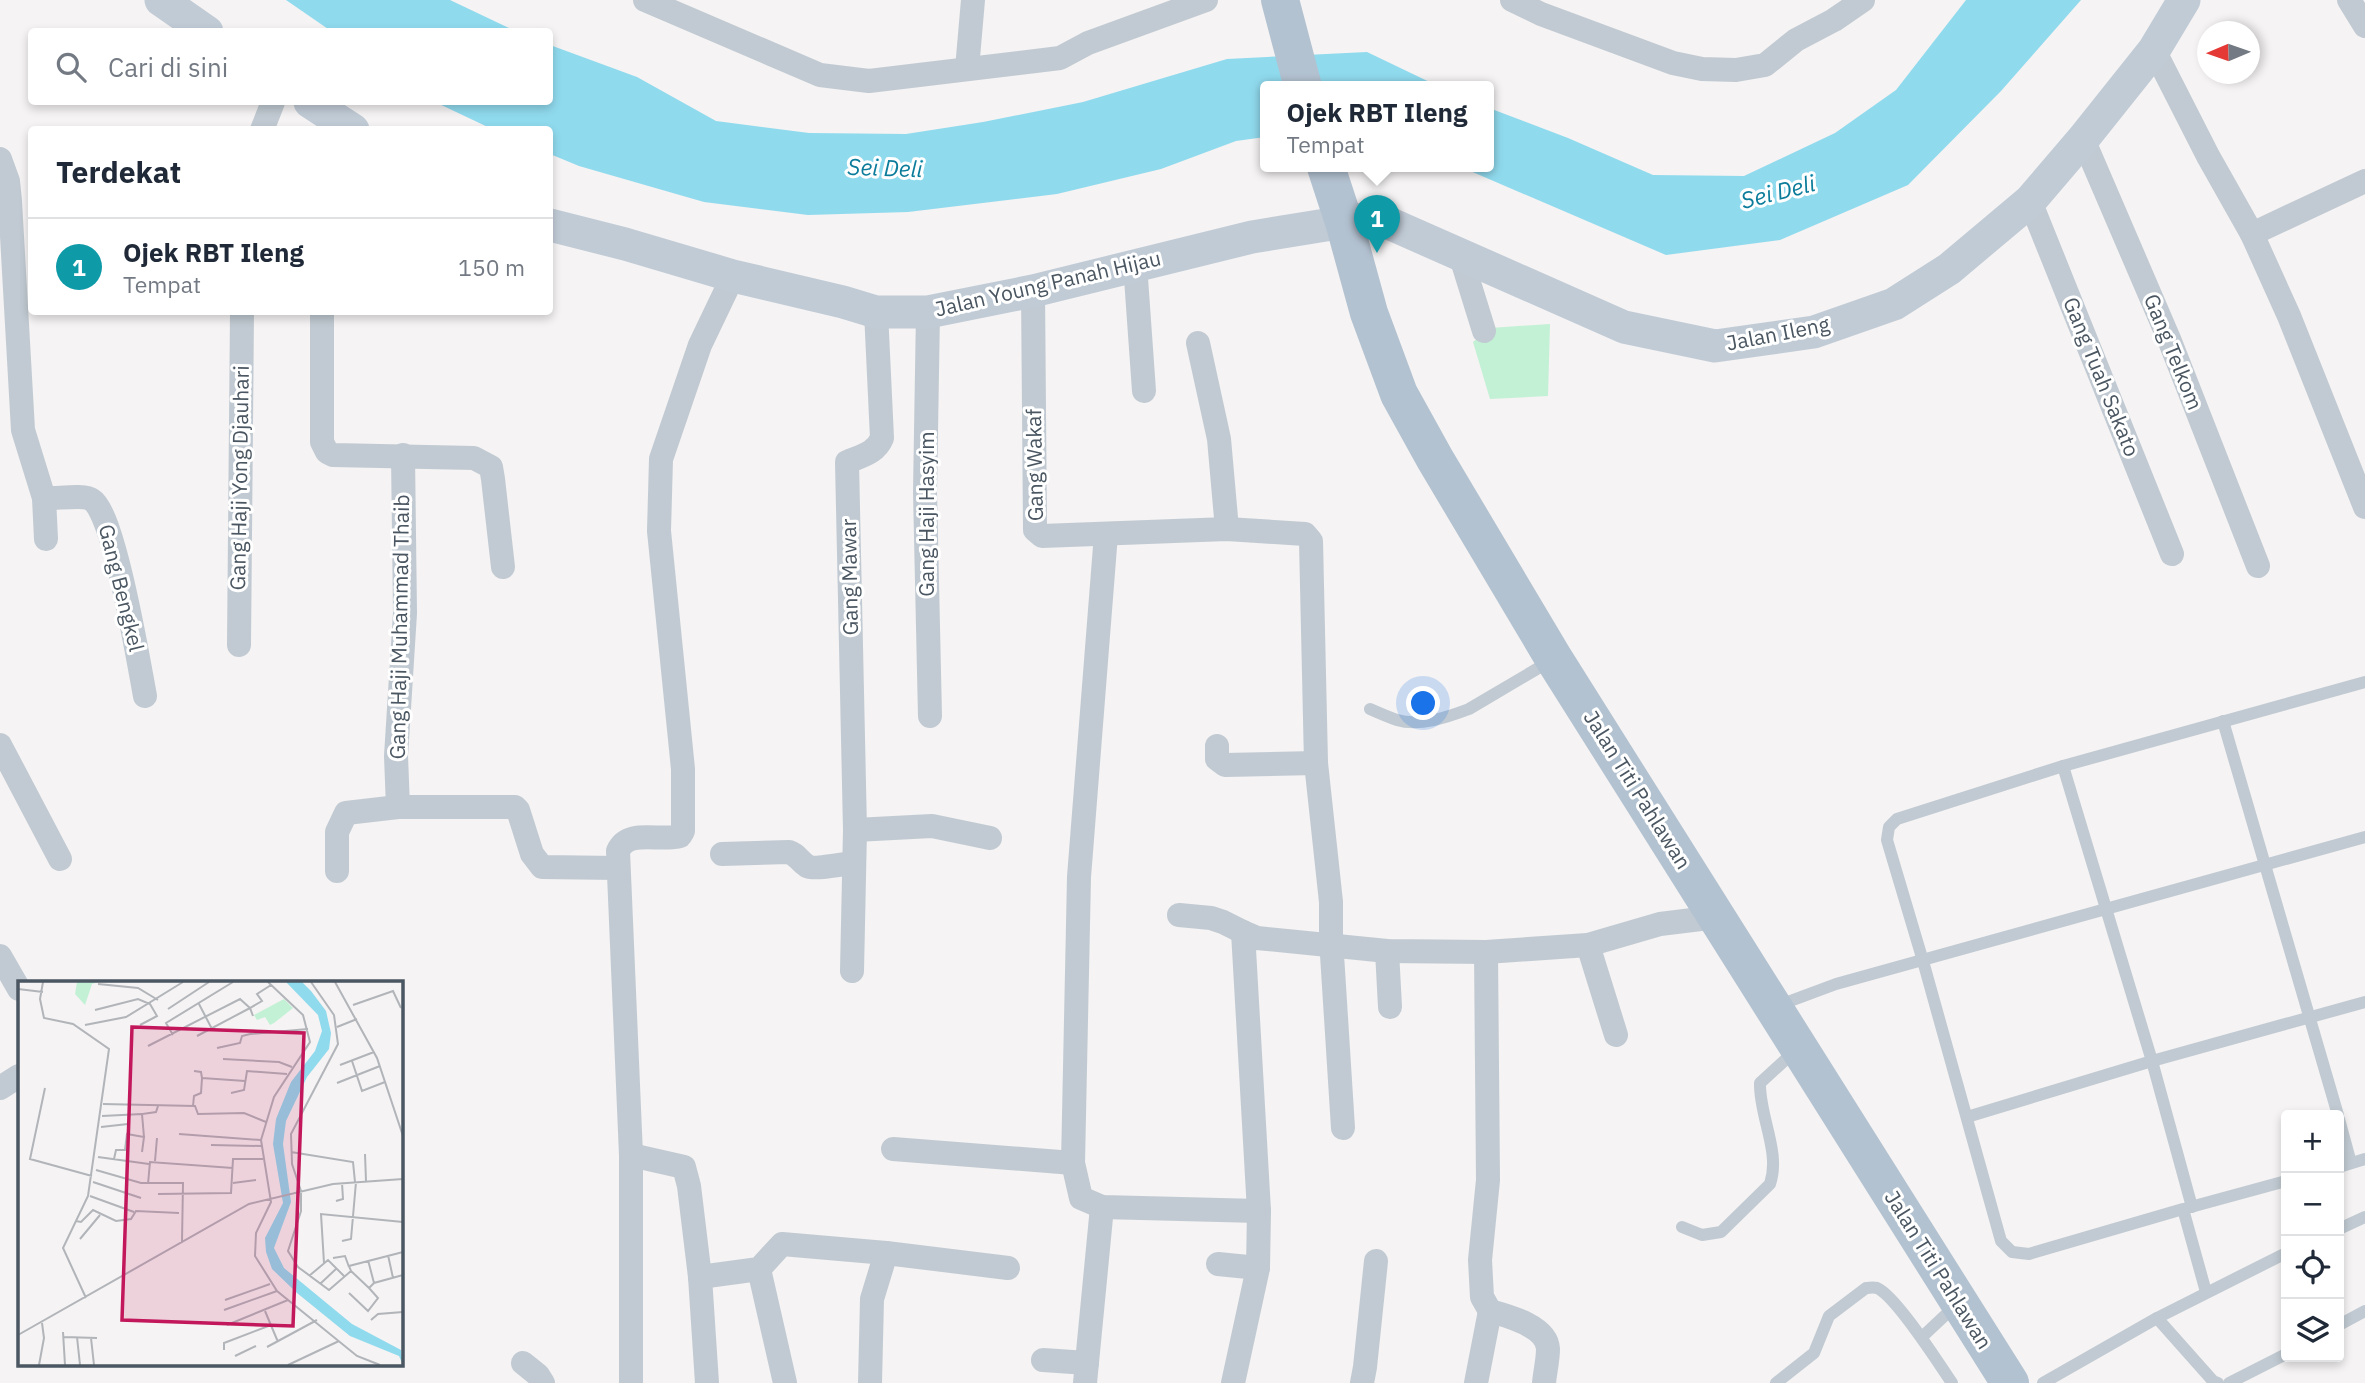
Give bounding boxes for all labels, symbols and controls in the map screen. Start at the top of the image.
north arrow [2197,21,2260,84]
search box [28,28,553,105]
icon: search [52,48,90,86]
text: Cari di sini [108,50,228,84]
popup [1260,81,1494,172]
text: Ojek RBT Ileng [1287,95,1467,129]
text: Tempat [1287,129,1365,159]
water label: Sei Deli [847,151,924,183]
text: Terdekat [56,152,181,191]
water label: Sei Deli [1738,167,1819,215]
pin: 1 [1354,195,1400,253]
text: Ojek RBT Ileng [123,235,304,269]
street label: Jalan Young Panah Hijau [932,243,1163,323]
text: 1 [72,252,86,282]
text: 150 m [458,252,525,282]
text: Tempat [123,269,201,299]
street label: Gang Telkom [2138,290,2210,414]
street label: Gang Tuah Sakato [2057,293,2147,460]
street label: Jalan Ileng [1724,309,1832,357]
street label: Gang Haji Yong Djauhari [223,365,255,591]
street label: Gang Wakaf [1019,408,1049,521]
street label: Gang Haji Hasyim [912,431,940,597]
street label: Gang Haji Muhammad Thaib [383,494,415,760]
street label: Gang Mawar [834,518,864,636]
street label: Gang Bengkel [93,521,151,654]
your location [1406,686,1440,720]
street label: Jalan Titi Pahlawan [1578,705,1698,874]
inset map [18,981,402,1366]
map controls [2281,1110,2344,1362]
button: + [2281,1110,2344,1173]
button: − [2281,1173,2344,1236]
street label: Jalan Titi Pahlawan [1879,1185,1999,1354]
button: locate [2281,1236,2344,1299]
button: layers [2281,1299,2344,1362]

